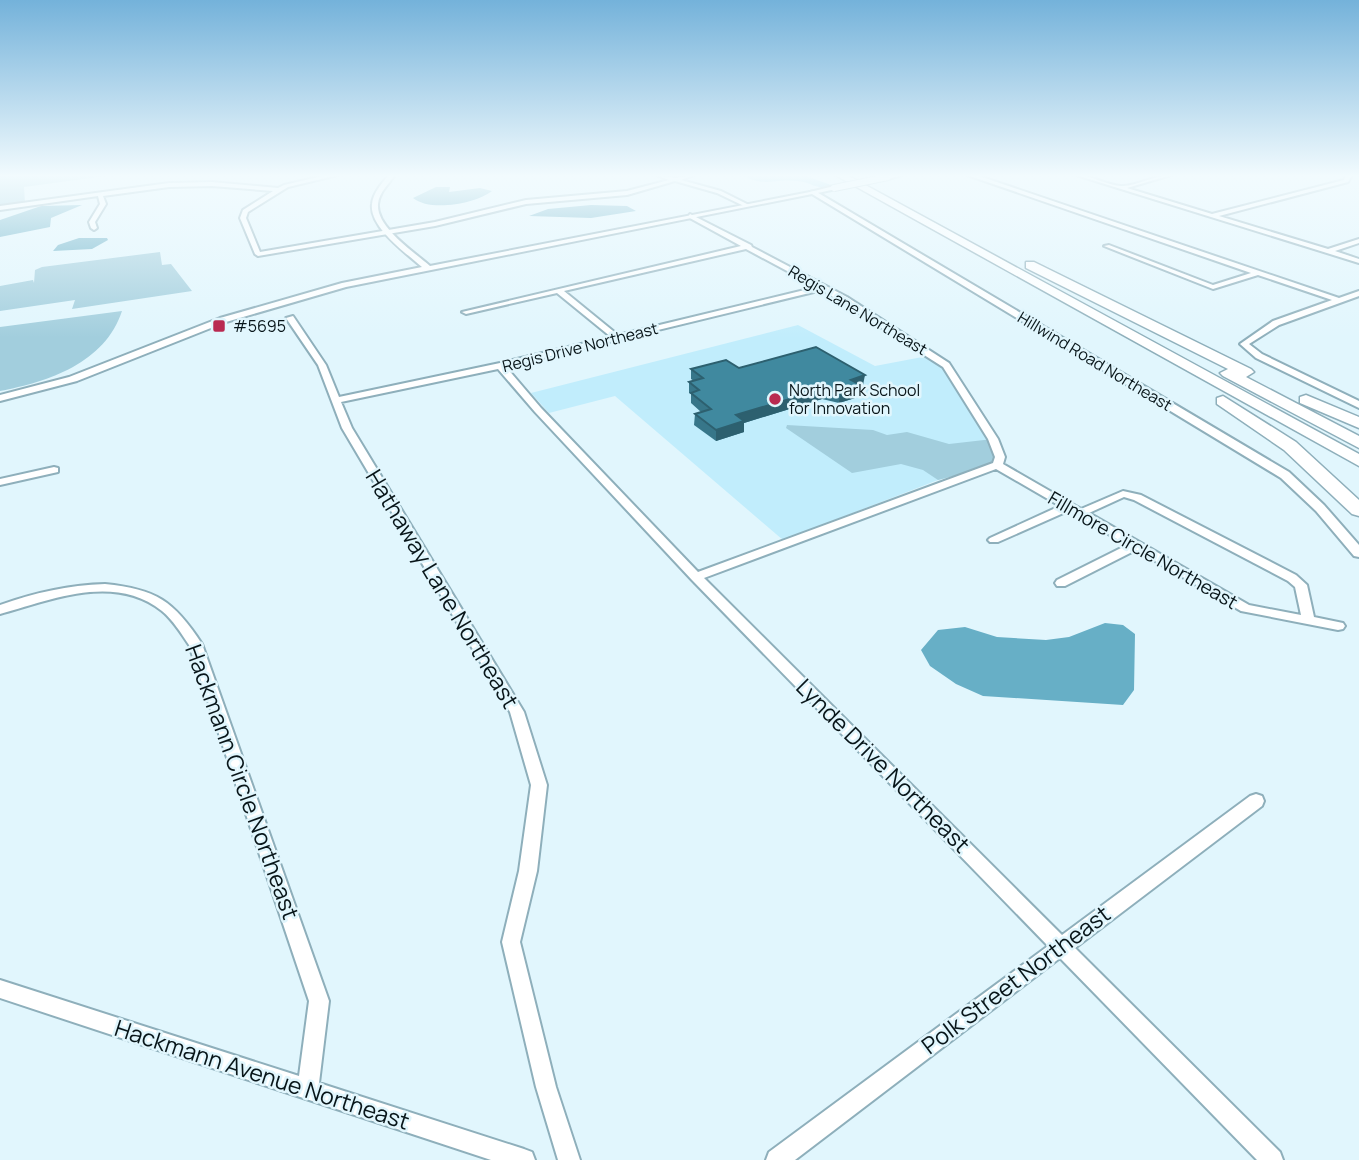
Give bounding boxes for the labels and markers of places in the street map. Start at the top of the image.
place label: #5695 [233,315,286,337]
marker: #5695 [211,318,227,334]
place label: North Park School for Innovation [789,379,920,419]
marker: North Park School for Innovation [767,391,783,407]

